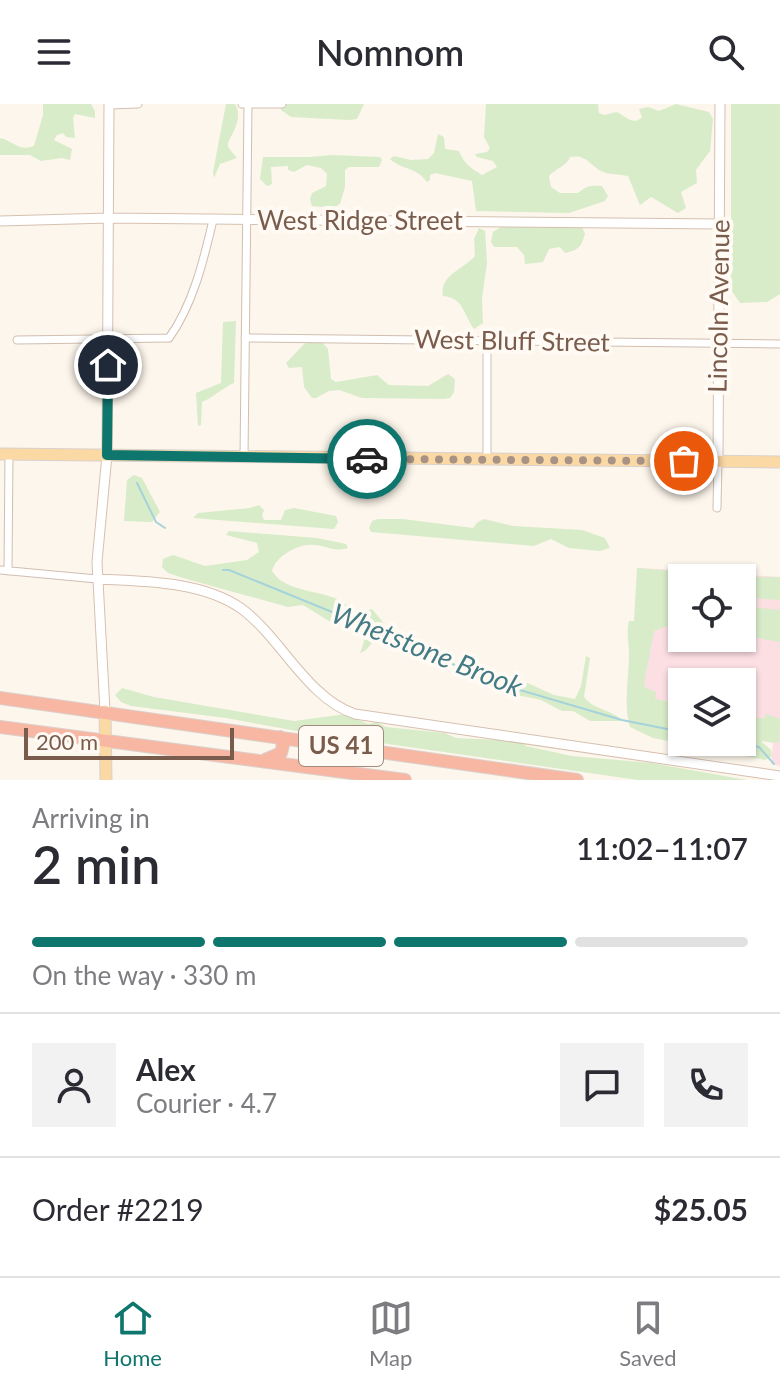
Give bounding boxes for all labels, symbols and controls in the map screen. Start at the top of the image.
icon: menu [32,30,76,74]
text: Nomnom [316,30,464,74]
icon: search [704,30,748,74]
street label: West Ridge Street [257,204,463,236]
street label: Lincoln Avenue [700,219,736,393]
street label: West Bluff Street [414,322,611,358]
pin [74,331,142,399]
icon: home [86,343,130,387]
courier [327,419,407,499]
pin [650,427,718,495]
icon: car [345,437,389,481]
icon: bag [662,439,706,483]
map controls [668,564,756,756]
button: locate [668,564,756,652]
water label: Whetstone Brook [327,595,528,703]
button: layers [668,668,756,756]
scale bar [24,724,234,760]
road number: US 41 [299,726,383,766]
text: 200 m [36,728,98,755]
text: Arriving in [32,802,150,834]
text: 11:02–11:07 [576,830,748,866]
text: 2 min [32,833,160,895]
text: On the way · 330 m [32,959,256,991]
button: person [32,1043,116,1127]
button: chat [560,1043,644,1127]
button: phone [664,1043,748,1127]
text: Alex [136,1051,196,1087]
text: Courier · 4.7 [136,1087,277,1119]
text: Order #2219 [32,1191,204,1227]
text: $25.05 [654,1191,748,1227]
tab: Home [103,1296,162,1371]
tab: Map [369,1296,413,1371]
tab: Saved [619,1296,677,1371]

